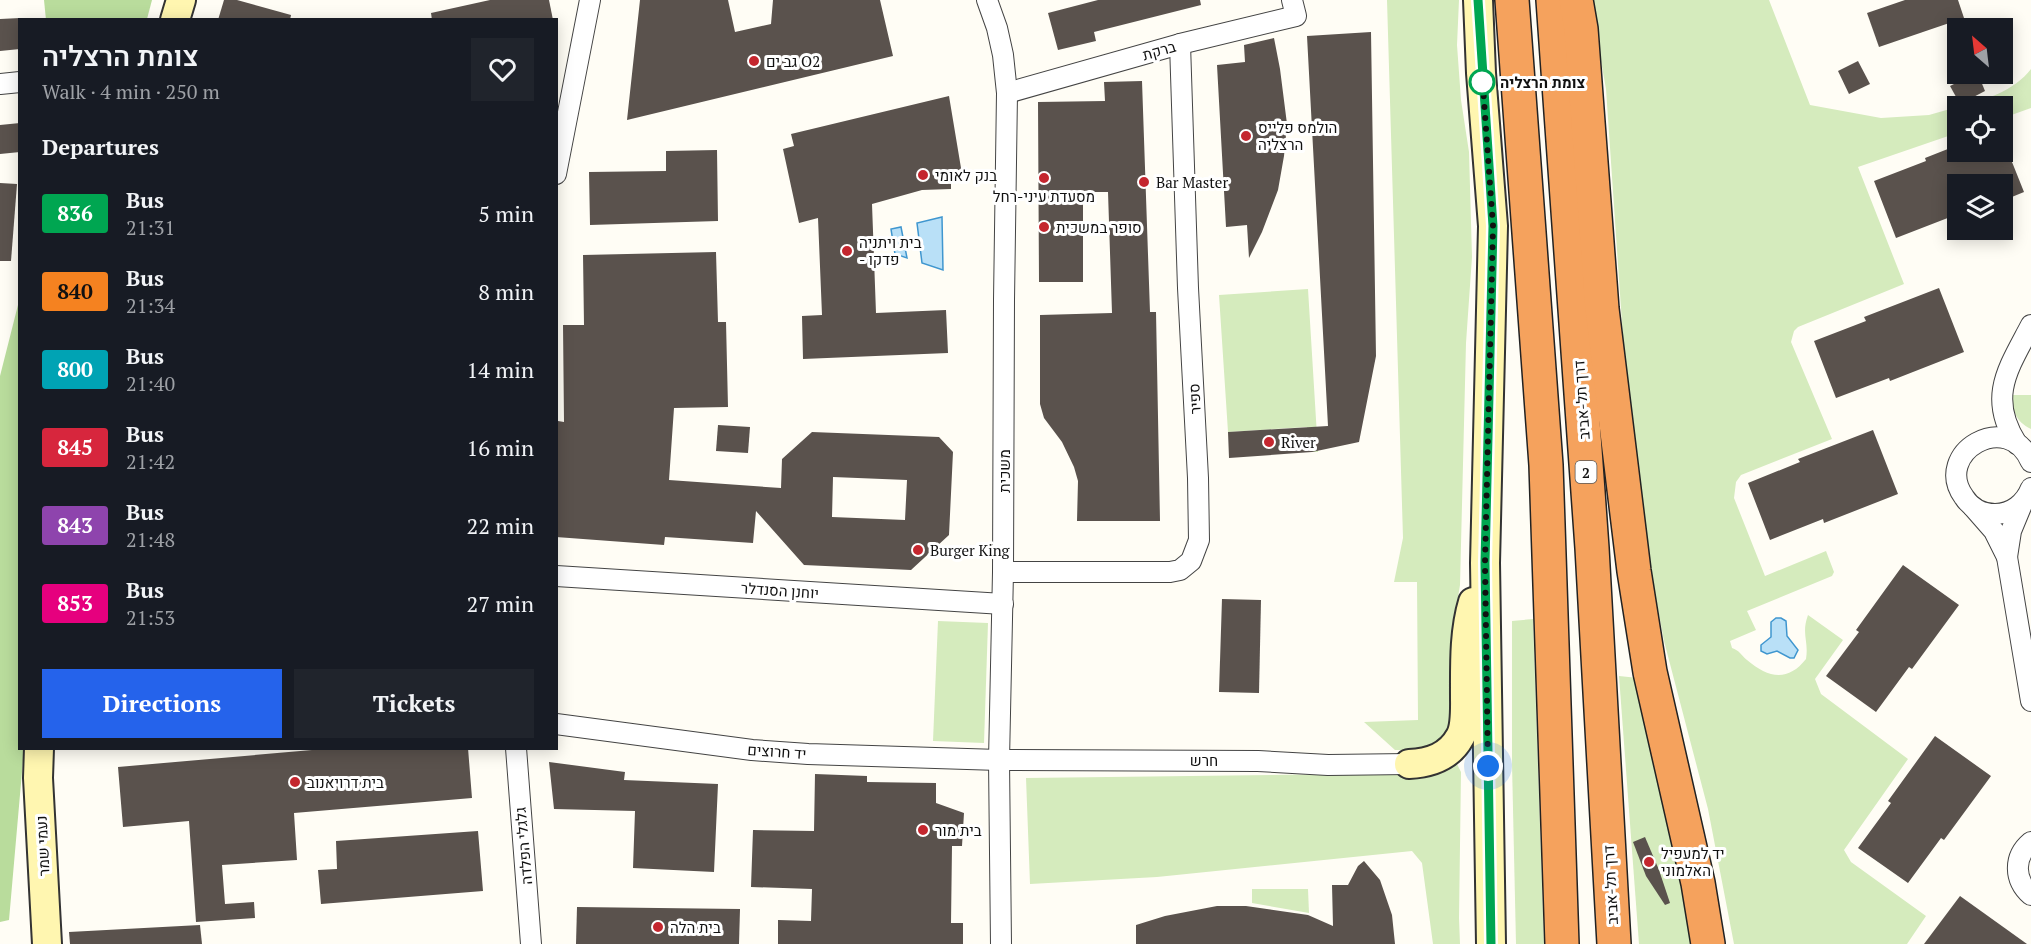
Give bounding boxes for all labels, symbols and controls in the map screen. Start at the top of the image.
north arrow [1947,18,2013,84]
map controls [1947,18,2013,240]
street label: ברקת [1140,36,1178,64]
text: צומת הרצליה [42,37,198,74]
button: heart [471,38,534,101]
place label: גב ים O2 [766,51,820,71]
marker: גב ים O2 [747,54,761,68]
marker: צומת הרצליה [1469,69,1495,95]
place label: צומת הרצליה [1500,72,1585,92]
text: Walk · 4 min · 250 m [42,78,220,105]
button: locate [1947,96,2013,162]
place label: הולמס פלייס הרצליה [1258,117,1337,154]
marker: הולמס פלייס הרצליה [1239,129,1253,143]
text: Departures [42,132,159,161]
place label: בנק לאומי [935,165,997,185]
marker: בנק לאומי [916,168,930,182]
marker: מסעדת עיני-רחל [1037,171,1051,185]
place label: Bar Master [1156,172,1228,192]
button: layers [1947,174,2013,240]
marker: Bar Master [1137,175,1151,189]
text: Bus [126,185,164,214]
place label: מסעדת עיני-רחל [993,186,1095,206]
text: 836 [57,199,93,227]
text: 5 min [478,199,534,228]
text: 21:31 [126,214,175,241]
place label: סופר במשכית [1056,217,1142,237]
marker: סופר במשכית [1037,220,1051,234]
place label: בית ויתניה - פדקו [859,232,922,269]
marker: בית ויתניה - פדקו [840,244,854,258]
text: Bus [126,263,164,292]
text: 840 [57,277,93,305]
text: 8 min [478,277,534,306]
text: 21:34 [126,292,175,319]
text: Bus [126,341,164,370]
text: 800 [57,355,93,383]
text: 14 min [467,355,534,384]
street label: דרך תל-אביב [1568,359,1594,440]
text: 21:40 [126,370,175,397]
street label: ספיר [1183,383,1205,415]
text: Bus [126,419,164,448]
place label: River [1281,432,1316,452]
text: 845 [57,433,93,461]
text: 16 min [467,433,534,462]
marker: River [1262,435,1276,449]
text: 21:42 [126,448,175,475]
street label: משכית [994,449,1014,493]
road number: 2 [1576,461,1596,483]
text: Bus [126,497,164,526]
text: 843 [57,511,93,539]
text: 22 min [467,511,534,540]
text: 21:48 [126,526,175,553]
place label: Burger King [930,540,1011,560]
marker: Burger King [911,543,925,557]
text: Bus [126,575,164,604]
street label: יוחנן הסנדלר [740,577,820,603]
text: 853 [57,589,93,617]
text: 27 min [467,589,534,618]
text: 21:53 [126,604,175,631]
button: Directions [42,669,282,738]
button: Tickets [294,669,534,738]
street label: יד חרוצים [747,739,807,763]
street label: חרש [1190,750,1218,770]
your location [1473,751,1503,781]
place label: בית דרויאנוב [307,772,384,792]
marker: בית דרויאנוב [288,775,302,789]
street label: גלגלי הפלדה [510,806,536,886]
street label: נעמי שמר [30,815,54,877]
place label: בית מור [935,820,982,840]
marker: בית מור [916,823,930,837]
place label: יד למעפיל האלמוני [1661,843,1725,880]
street label: דרך תל-אביב [1598,845,1622,925]
marker: יד למעפיל האלמוני [1642,855,1656,869]
place label: בית הלה [670,917,721,937]
marker: בית הלה [651,920,665,934]

